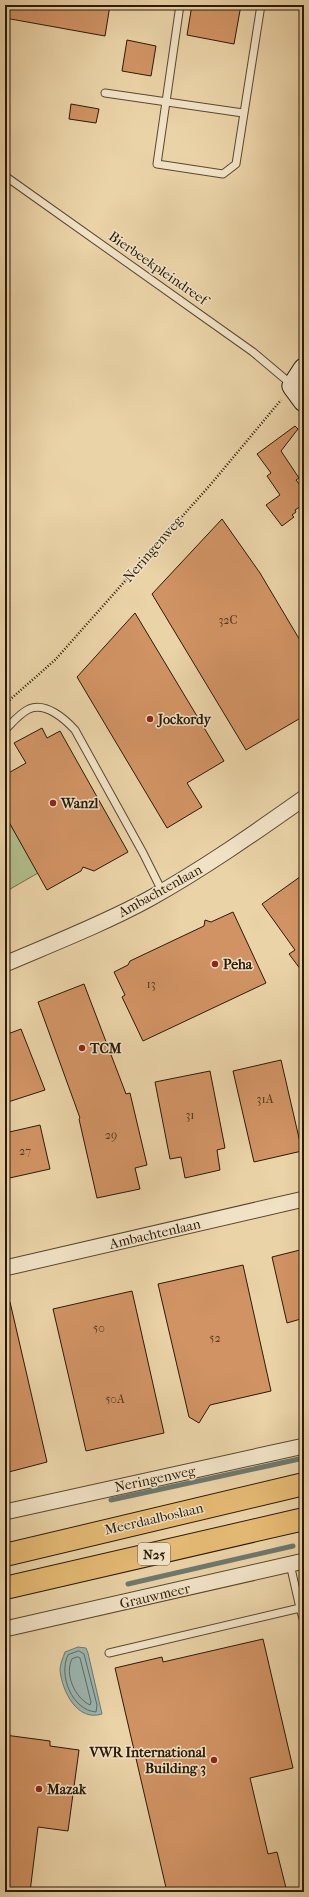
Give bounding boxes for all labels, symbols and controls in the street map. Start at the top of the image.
street label: Bierbeekpleindreef [105,228,213,310]
street label: Neringenweg [120,512,187,586]
house number: 32C [218,613,238,627]
place label: Jockordy [156,711,212,728]
marker: Jockordy [145,714,155,724]
place label: Wanzl [60,795,99,812]
marker: Wanzl [48,798,58,808]
street label: Ambachtenlaan [114,861,205,922]
place label: Peha [223,956,253,973]
marker: Peha [210,959,220,969]
house number: 13 [146,977,156,991]
place label: TCM [89,1040,122,1057]
marker: TCM [77,1043,87,1053]
house number: 31A [257,1092,274,1106]
house number: 31 [185,1108,195,1122]
house number: 29 [105,1128,117,1142]
house number: 27 [19,1144,31,1158]
street label: Ambachtenlaan [107,1215,202,1253]
house number: 50 [93,1321,105,1335]
house number: 52 [209,1331,221,1345]
house number: 50A [105,1392,125,1406]
street label: Neringenweg [113,1462,198,1496]
street label: Meerdaalboslaan [103,1499,205,1539]
road number: N25 [138,1543,170,1565]
street label: Grauwmeer [118,1580,192,1612]
place label: VWR International Building 3 [89,1744,206,1777]
marker: VWR International Building 3 [209,1755,219,1765]
place label: Mazak [46,1781,87,1798]
marker: Mazak [34,1784,44,1794]

